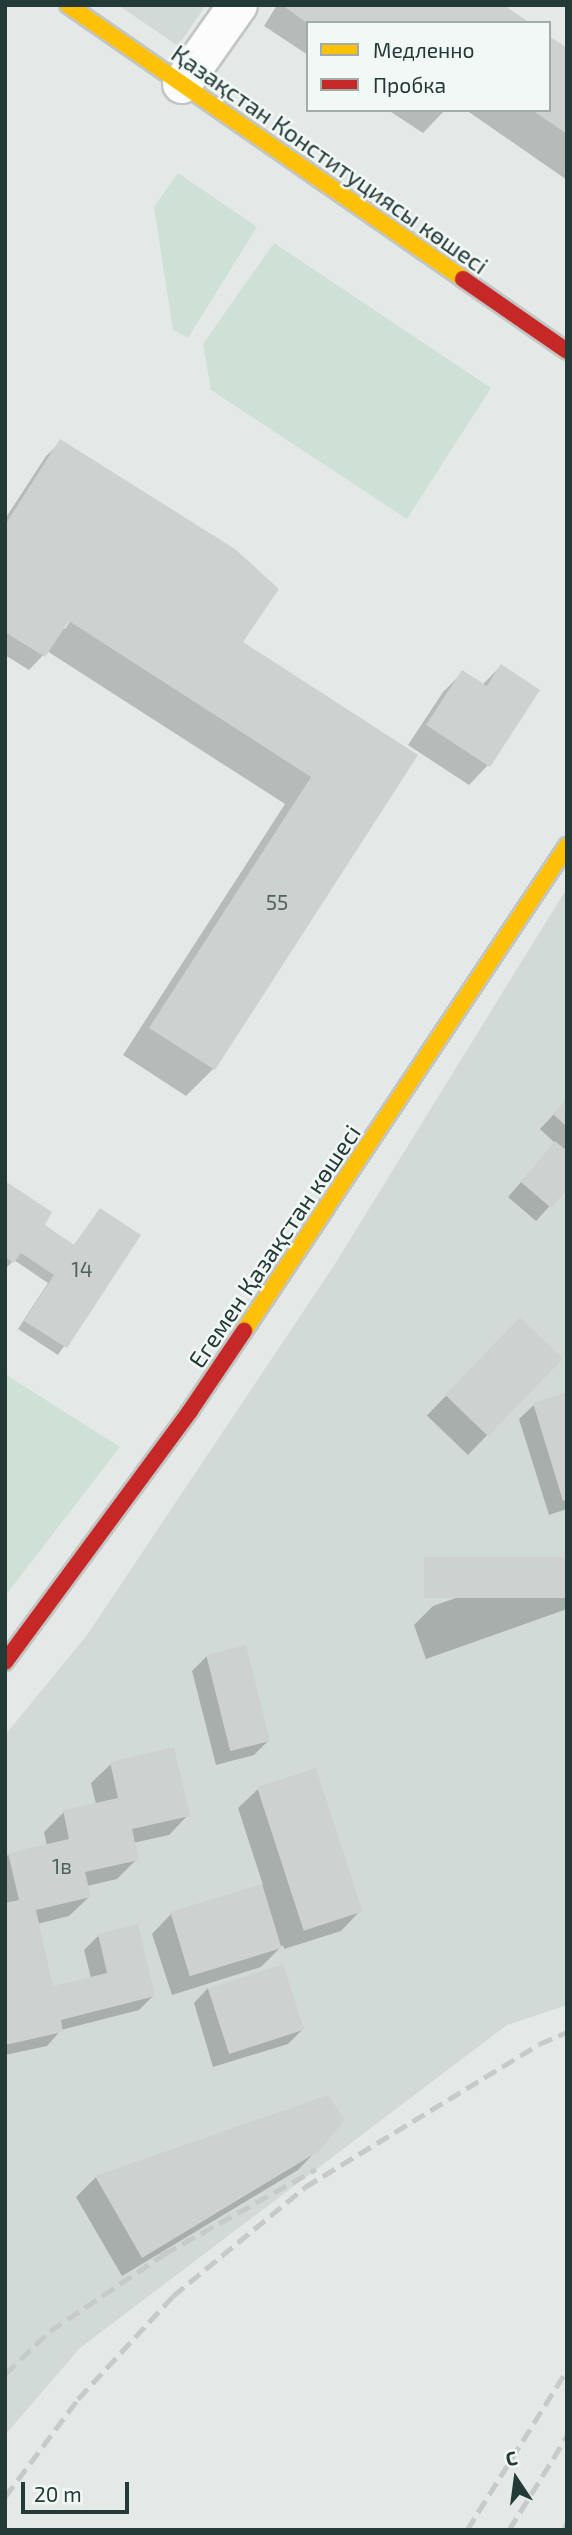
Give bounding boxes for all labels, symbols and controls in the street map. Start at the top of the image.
legend [306,21,551,112]
text: Медленно [373,37,475,62]
street label: Қазақстан Конституциясы көшесі [166,38,494,280]
text: Пробка [373,72,446,97]
house number: 55 [266,889,288,915]
street label: Егемен Қазақстан көшесі [182,1119,366,1373]
house number: 14 [71,1256,93,1282]
house number: 1в [52,1853,72,1879]
north arrow [481,2444,551,2514]
text: С [503,2446,519,2471]
scale bar [24,2468,133,2512]
text: 20 m [34,2481,82,2506]

